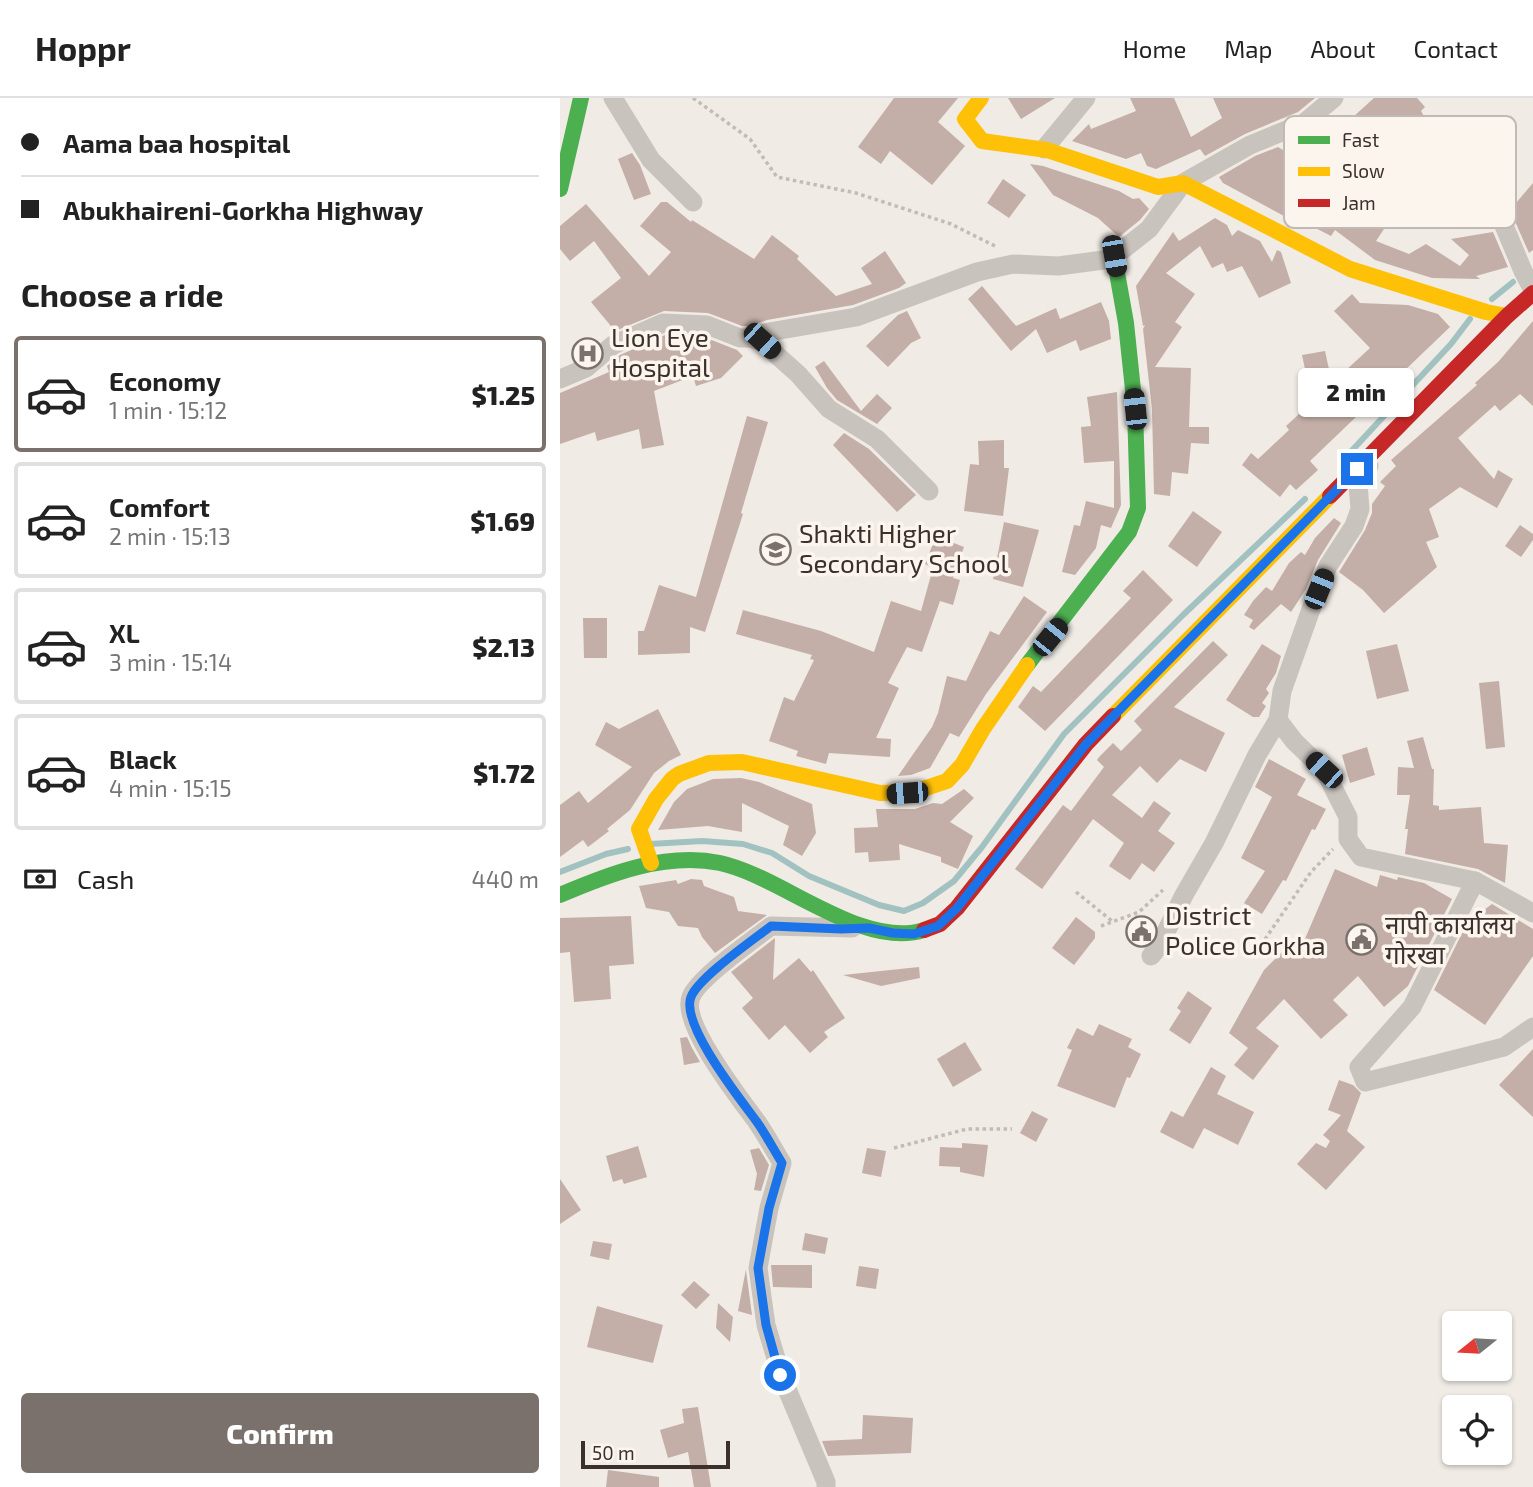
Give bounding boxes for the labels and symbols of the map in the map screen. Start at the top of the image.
legend [1284,116,1516,228]
text: Fast [1342,128,1379,151]
text: Slow [1342,159,1385,182]
text: Jam [1342,191,1376,214]
car [1101,233,1128,279]
car [740,319,785,363]
place label: Lion Eye Hospital [611,321,710,382]
hospital icon: Lion Eye Hospital [571,336,605,370]
callout: 2 min [1299,368,1415,416]
car [1123,387,1148,431]
route end [1341,453,1373,485]
place label: Shakti Higher Secondary School [799,517,1008,578]
school or university icon: Shakti Higher Secondary School [759,532,793,566]
car [1302,566,1337,612]
car [1029,614,1072,660]
car [1302,748,1347,792]
car [886,781,929,805]
place label: District Police Gorkha [1165,899,1326,960]
place label: नापी कार्यालय गोरखा [1385,908,1516,969]
public building icon: District Police Gorkha [1125,914,1159,948]
public building icon: नापी कार्यालय गोरखा [1345,923,1379,957]
north arrow [1442,1311,1512,1381]
route start [764,1359,796,1391]
scale bar [581,1438,730,1470]

